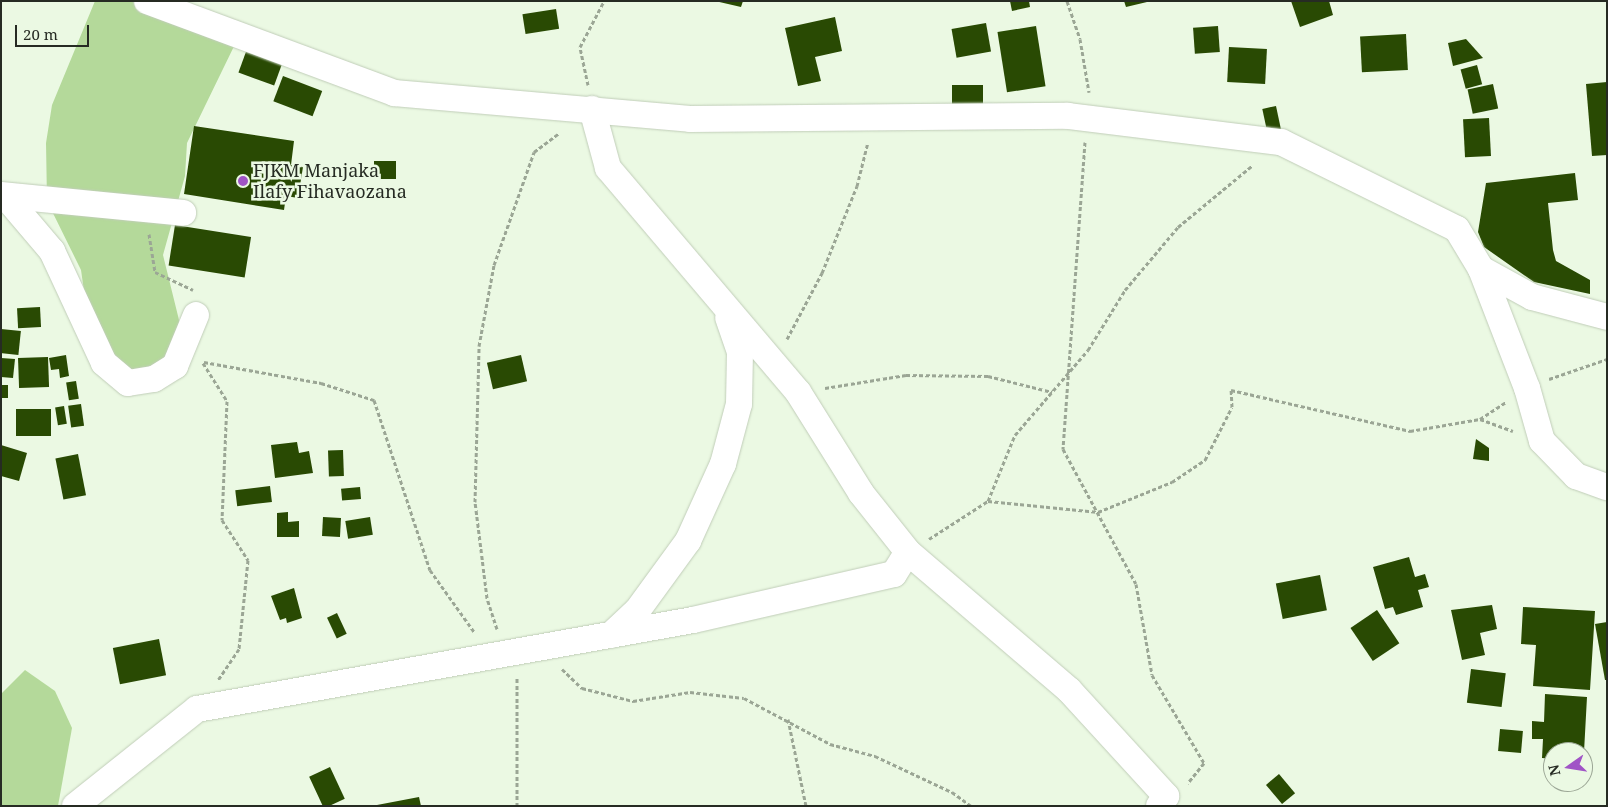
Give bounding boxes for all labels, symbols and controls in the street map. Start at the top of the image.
scale bar [18,15,91,47]
text: 20 m [23,24,58,44]
place label: FJKM Manjaka Ilafy Fihavaozana [253,160,407,202]
marker: FJKM Manjaka Ilafy Fihavaozana [237,175,249,187]
north arrow [1543,742,1593,792]
text: N [1543,763,1564,778]

